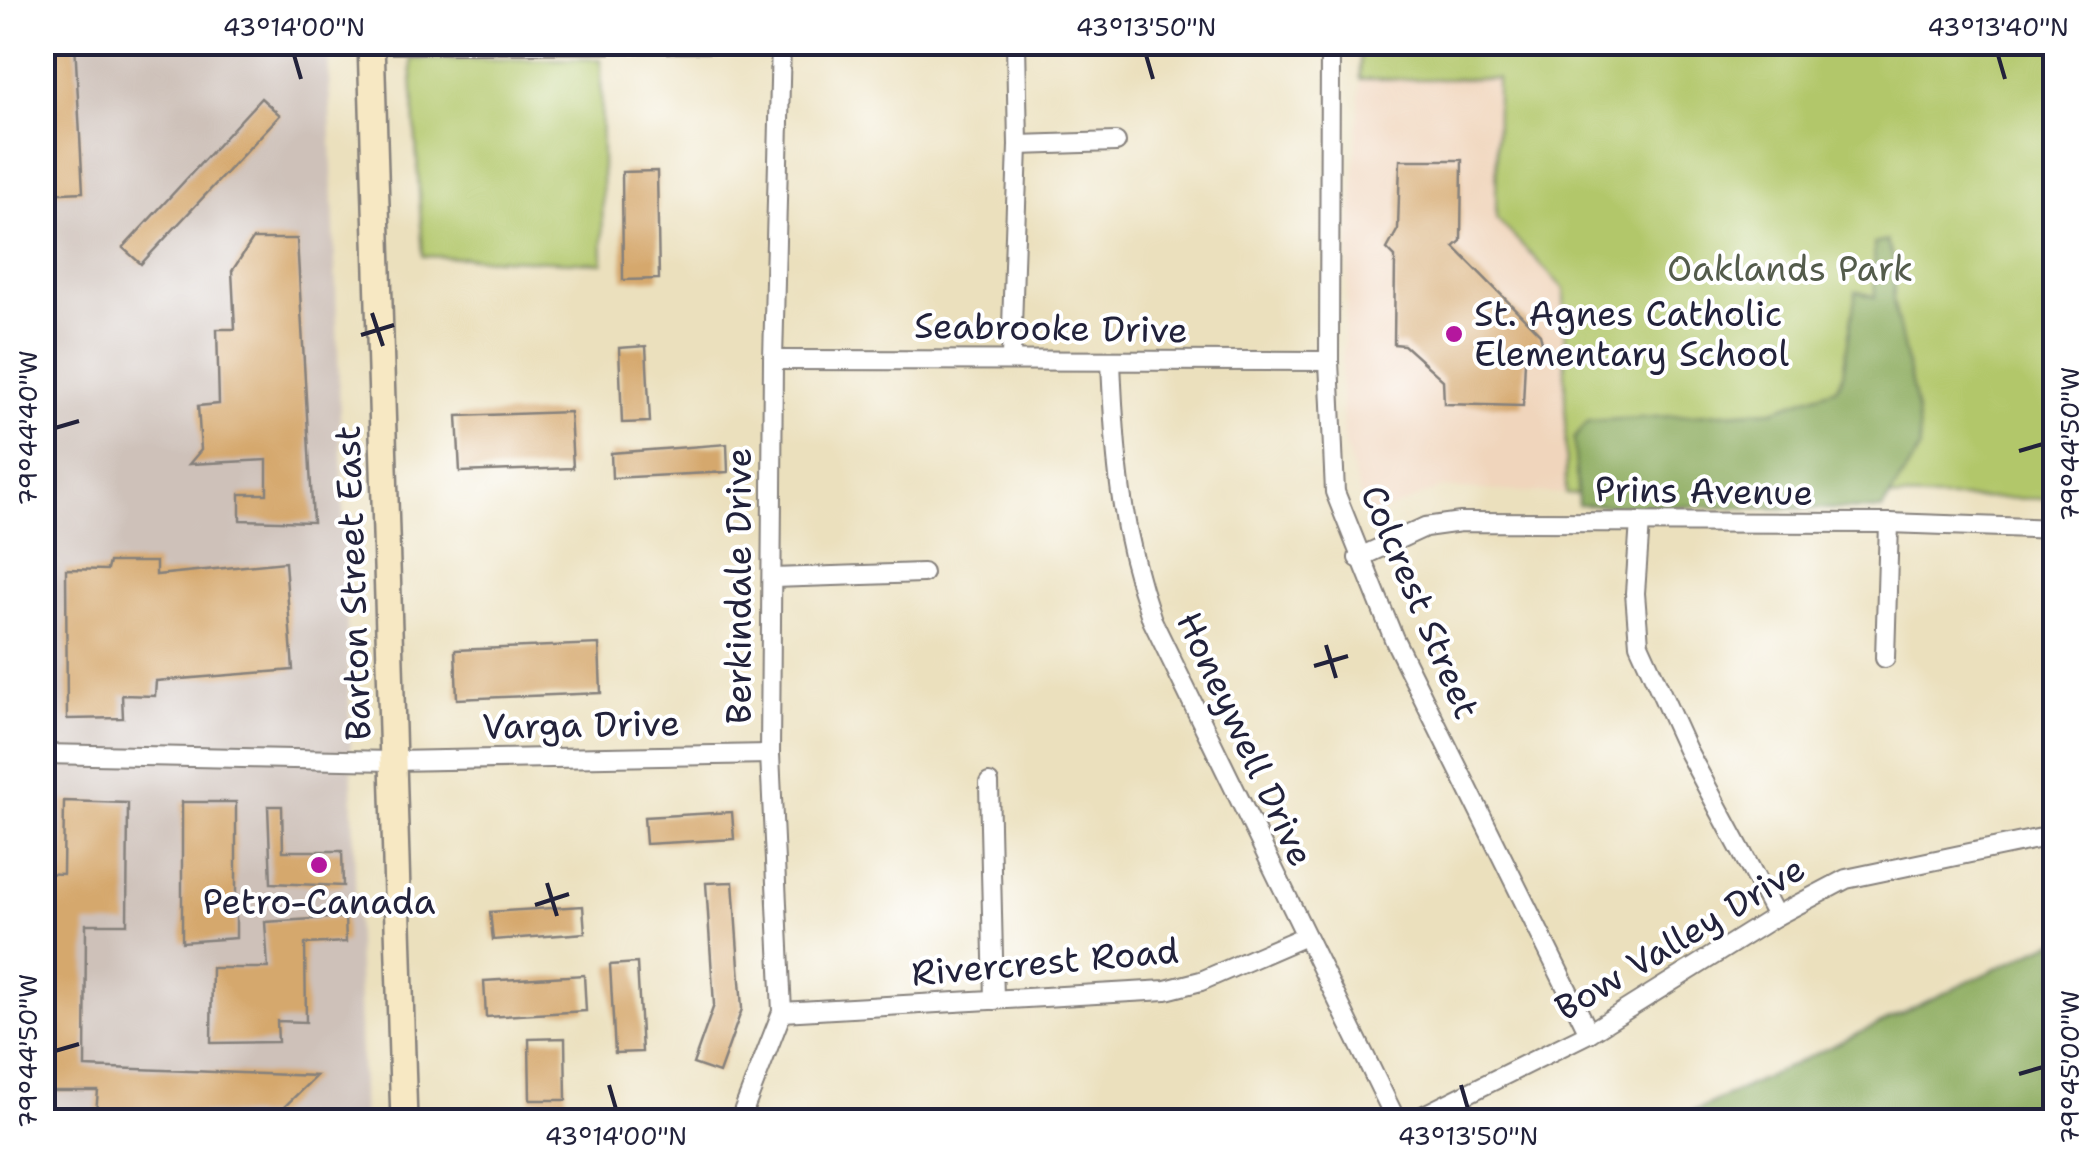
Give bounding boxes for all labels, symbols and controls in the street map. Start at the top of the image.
text: 43°14'00"N [223,10,365,44]
text: 43°13'50"N [1076,10,1216,44]
text: 43°13'40"N [1927,10,2069,44]
park label: Oaklands Park [1667,245,1913,292]
place label: St. Agnes Catholic Elementary School [1474,290,1790,377]
street label: Seabrooke Drive [914,302,1188,353]
marker: St. Agnes Catholic Elementary School [1443,323,1465,345]
text: 79°44'40"W [11,350,45,506]
text: 79°44'50"W [2053,367,2087,521]
street label: Barton Street East [324,425,381,741]
street label: Berkindale Drive [715,448,762,724]
street label: Prins Avenue [1594,465,1814,516]
street label: Colcrest Street [1350,478,1491,726]
street label: Honeywell Drive [1166,604,1325,874]
street label: Varga Drive [482,699,680,750]
street label: Bow Valley Drive [1546,844,1814,1031]
marker: Petro-Canada [308,854,330,876]
place label: Petro-Canada [202,878,436,925]
street label: Rivercrest Road [909,926,1181,997]
text: 79°44'50"W [11,974,45,1128]
text: 79°45'00"W [2053,990,2087,1144]
text: 43°14'00"N [545,1119,687,1153]
text: 43°13'50"N [1398,1119,1538,1153]

